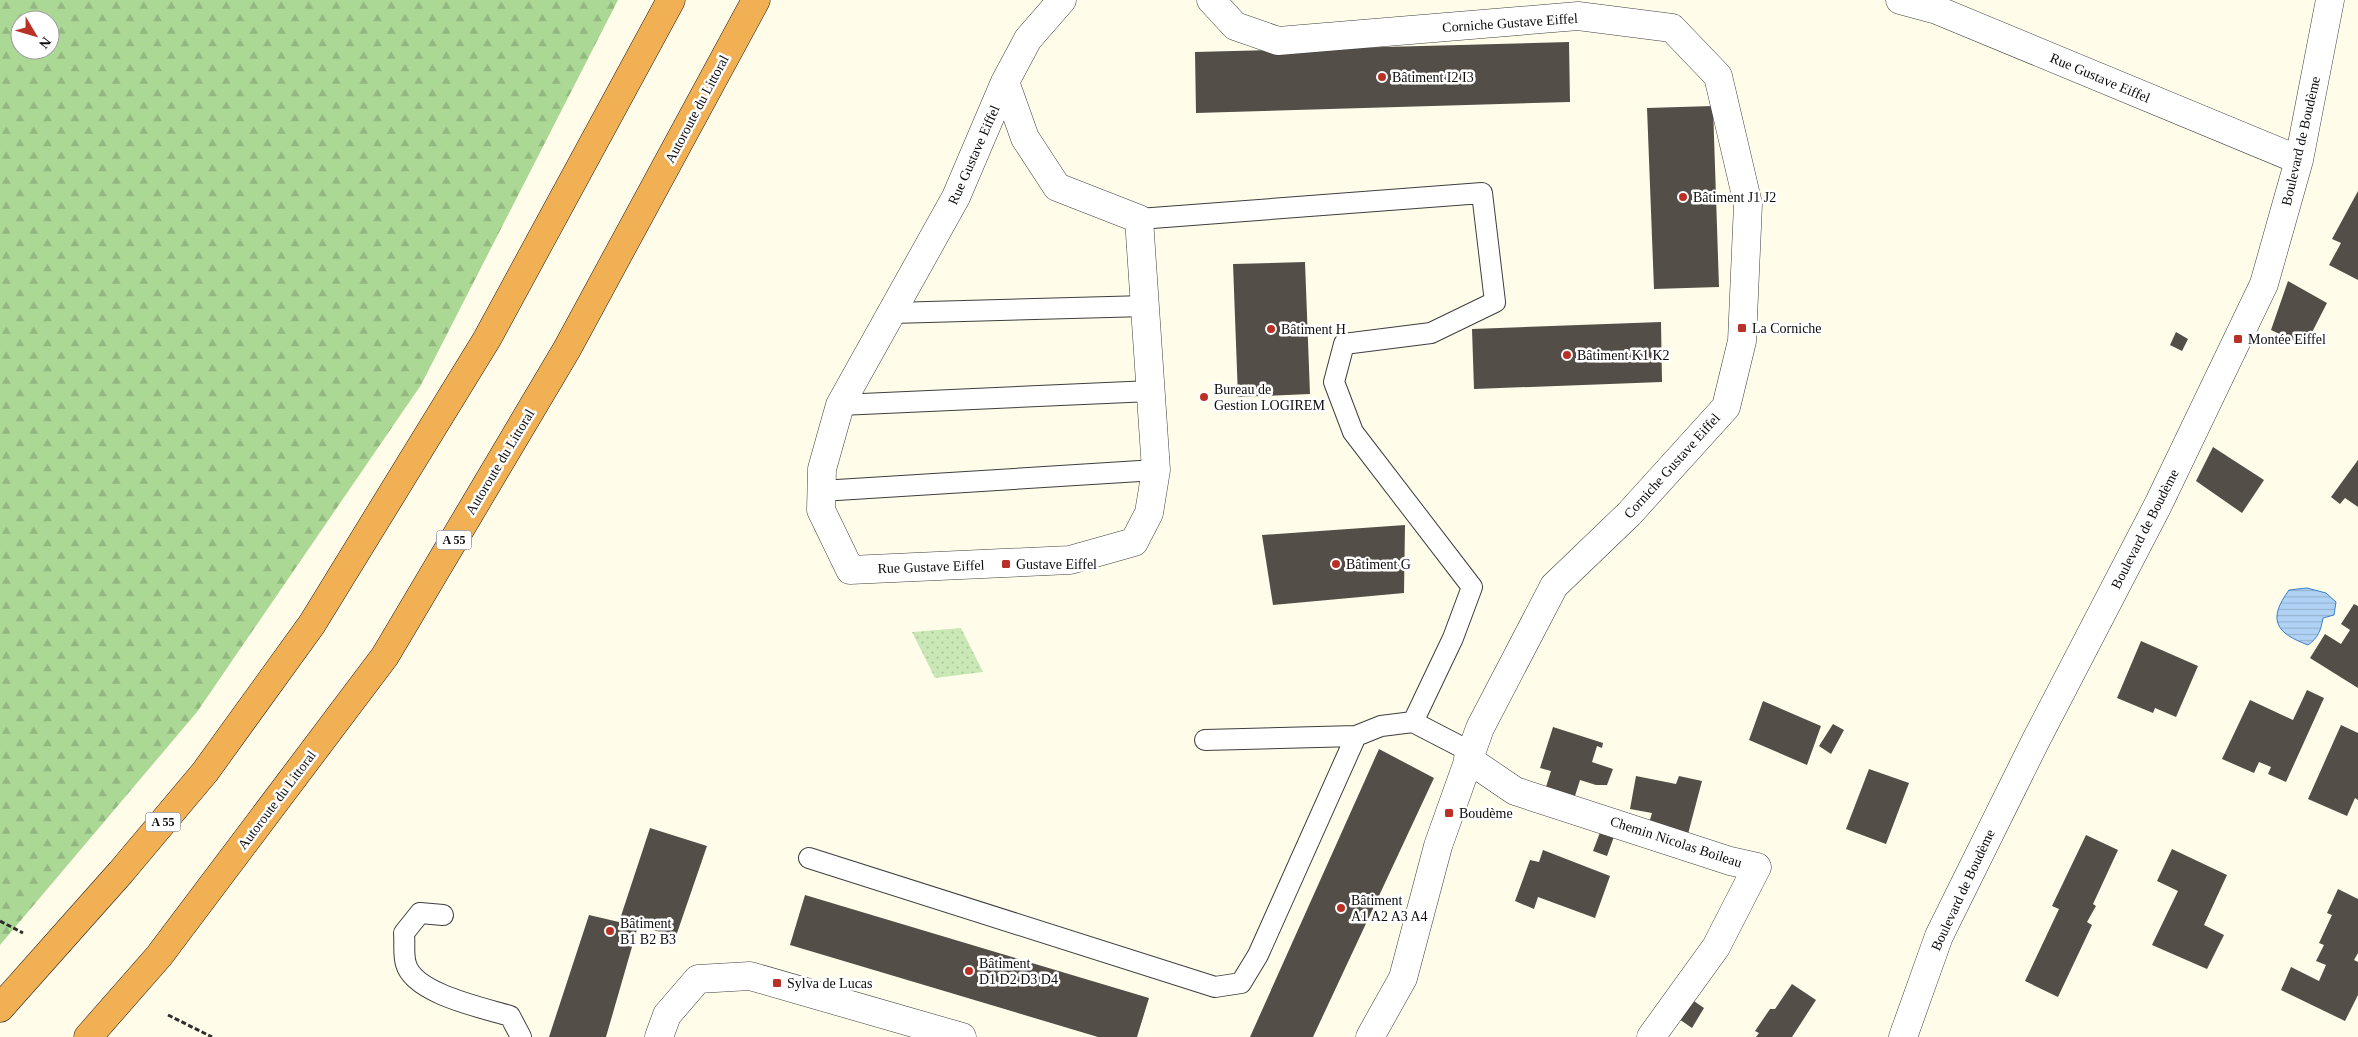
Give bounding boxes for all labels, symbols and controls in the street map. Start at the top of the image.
north arrow [10,10,60,60]
street label: Corniche Gustave Eiffel [1442,11,1578,35]
text: N [36,34,54,51]
street label: Rue Gustave Eiffel [2048,50,2152,106]
street label: Autoroute du Littoral [662,53,732,165]
place label: Bâtiment I2 I3 [1392,70,1474,85]
marker: Bâtiment I2 I3 [1376,71,1388,83]
street label: Boulevard de Boudème [2279,75,2323,207]
street label: Rue Gustave Eiffel [945,103,1003,207]
place label: Bâtiment J1 J2 [1693,190,1776,205]
marker: Bâtiment J1 J2 [1677,191,1689,203]
place label: La Corniche [1752,321,1822,336]
place label: Bâtiment H [1281,322,1346,337]
marker: La Corniche [1736,322,1748,334]
marker: Bâtiment H [1265,323,1277,335]
place label: Montée Eiffel [2248,332,2326,347]
marker: Montée Eiffel [2232,333,2244,345]
place label: Bâtiment K1 K2 [1577,348,1670,363]
marker: Bâtiment K1 K2 [1561,349,1573,361]
place label: Bureau de Gestion LOGIREM [1214,382,1325,413]
marker: Bureau de Gestion LOGIREM [1198,391,1210,403]
street label: Autoroute du Littoral [463,407,537,517]
street label: Corniche Gustave Eiffel [1621,410,1723,521]
street label: Boulevard de Boudème [2108,467,2182,591]
road number: A 55 [436,530,472,550]
place label: Gustave Eiffel [1016,557,1097,572]
place label: Bâtiment G [1346,557,1411,572]
street label: Rue Gustave Eiffel [877,558,985,576]
marker: Gustave Eiffel [1000,558,1012,570]
marker: Bâtiment G [1330,558,1342,570]
street label: Autoroute du Littoral [235,748,319,852]
place label: Boudème [1459,806,1513,821]
marker: Boudème [1443,807,1455,819]
road number: A 55 [146,812,180,832]
street label: Chemin Nicolas Boileau [1608,814,1744,870]
street label: Boulevard de Boudème [1928,827,1998,953]
place label: Bâtiment A1 A2 A3 A4 [1351,893,1428,924]
marker: Bâtiment A1 A2 A3 A4 [1335,902,1347,914]
place label: Bâtiment B1 B2 B3 [620,916,676,947]
marker: Bâtiment B1 B2 B3 [604,925,616,937]
place label: Bâtiment D1 D2 D3 D4 [979,956,1058,987]
marker: Bâtiment D1 D2 D3 D4 [963,965,975,977]
place label: Sylva de Lucas [787,976,873,991]
marker: Sylva de Lucas [771,977,783,989]

